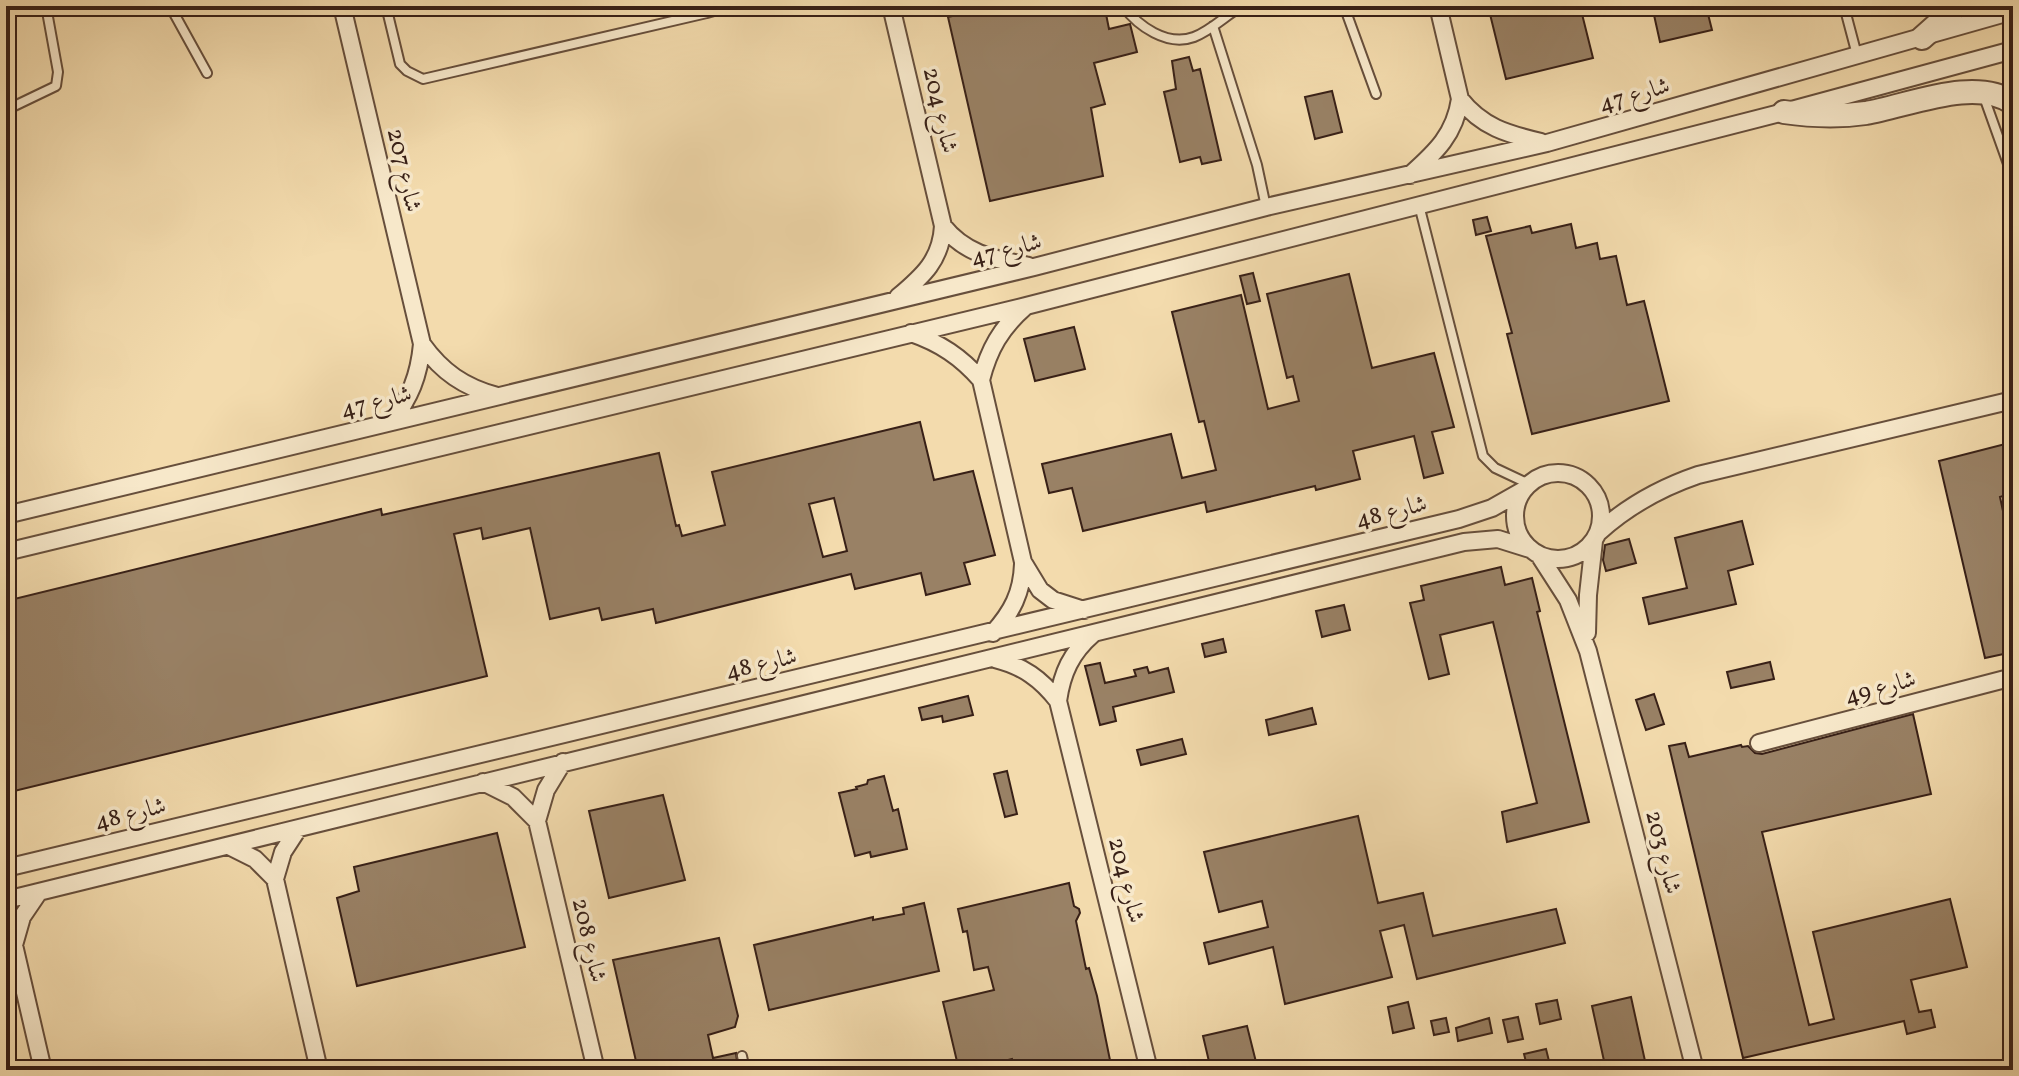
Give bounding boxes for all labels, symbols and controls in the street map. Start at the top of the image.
street label: شارع 204 [912,64,965,157]
street label: شارع 47 [1595,70,1674,123]
street label: شارع 207 [376,125,429,216]
street label: شارع 47 [967,226,1046,277]
street label: شارع 47 [337,378,416,429]
street label: شارع 48 [1352,488,1431,539]
street label: شارع 48 [722,640,801,691]
street label: شارع 49 [1841,663,1920,716]
street label: شارع 48 [91,790,170,841]
street label: شارع 203 [1634,807,1689,898]
street label: شارع 204 [1097,834,1152,927]
street label: شارع 208 [561,895,614,986]

